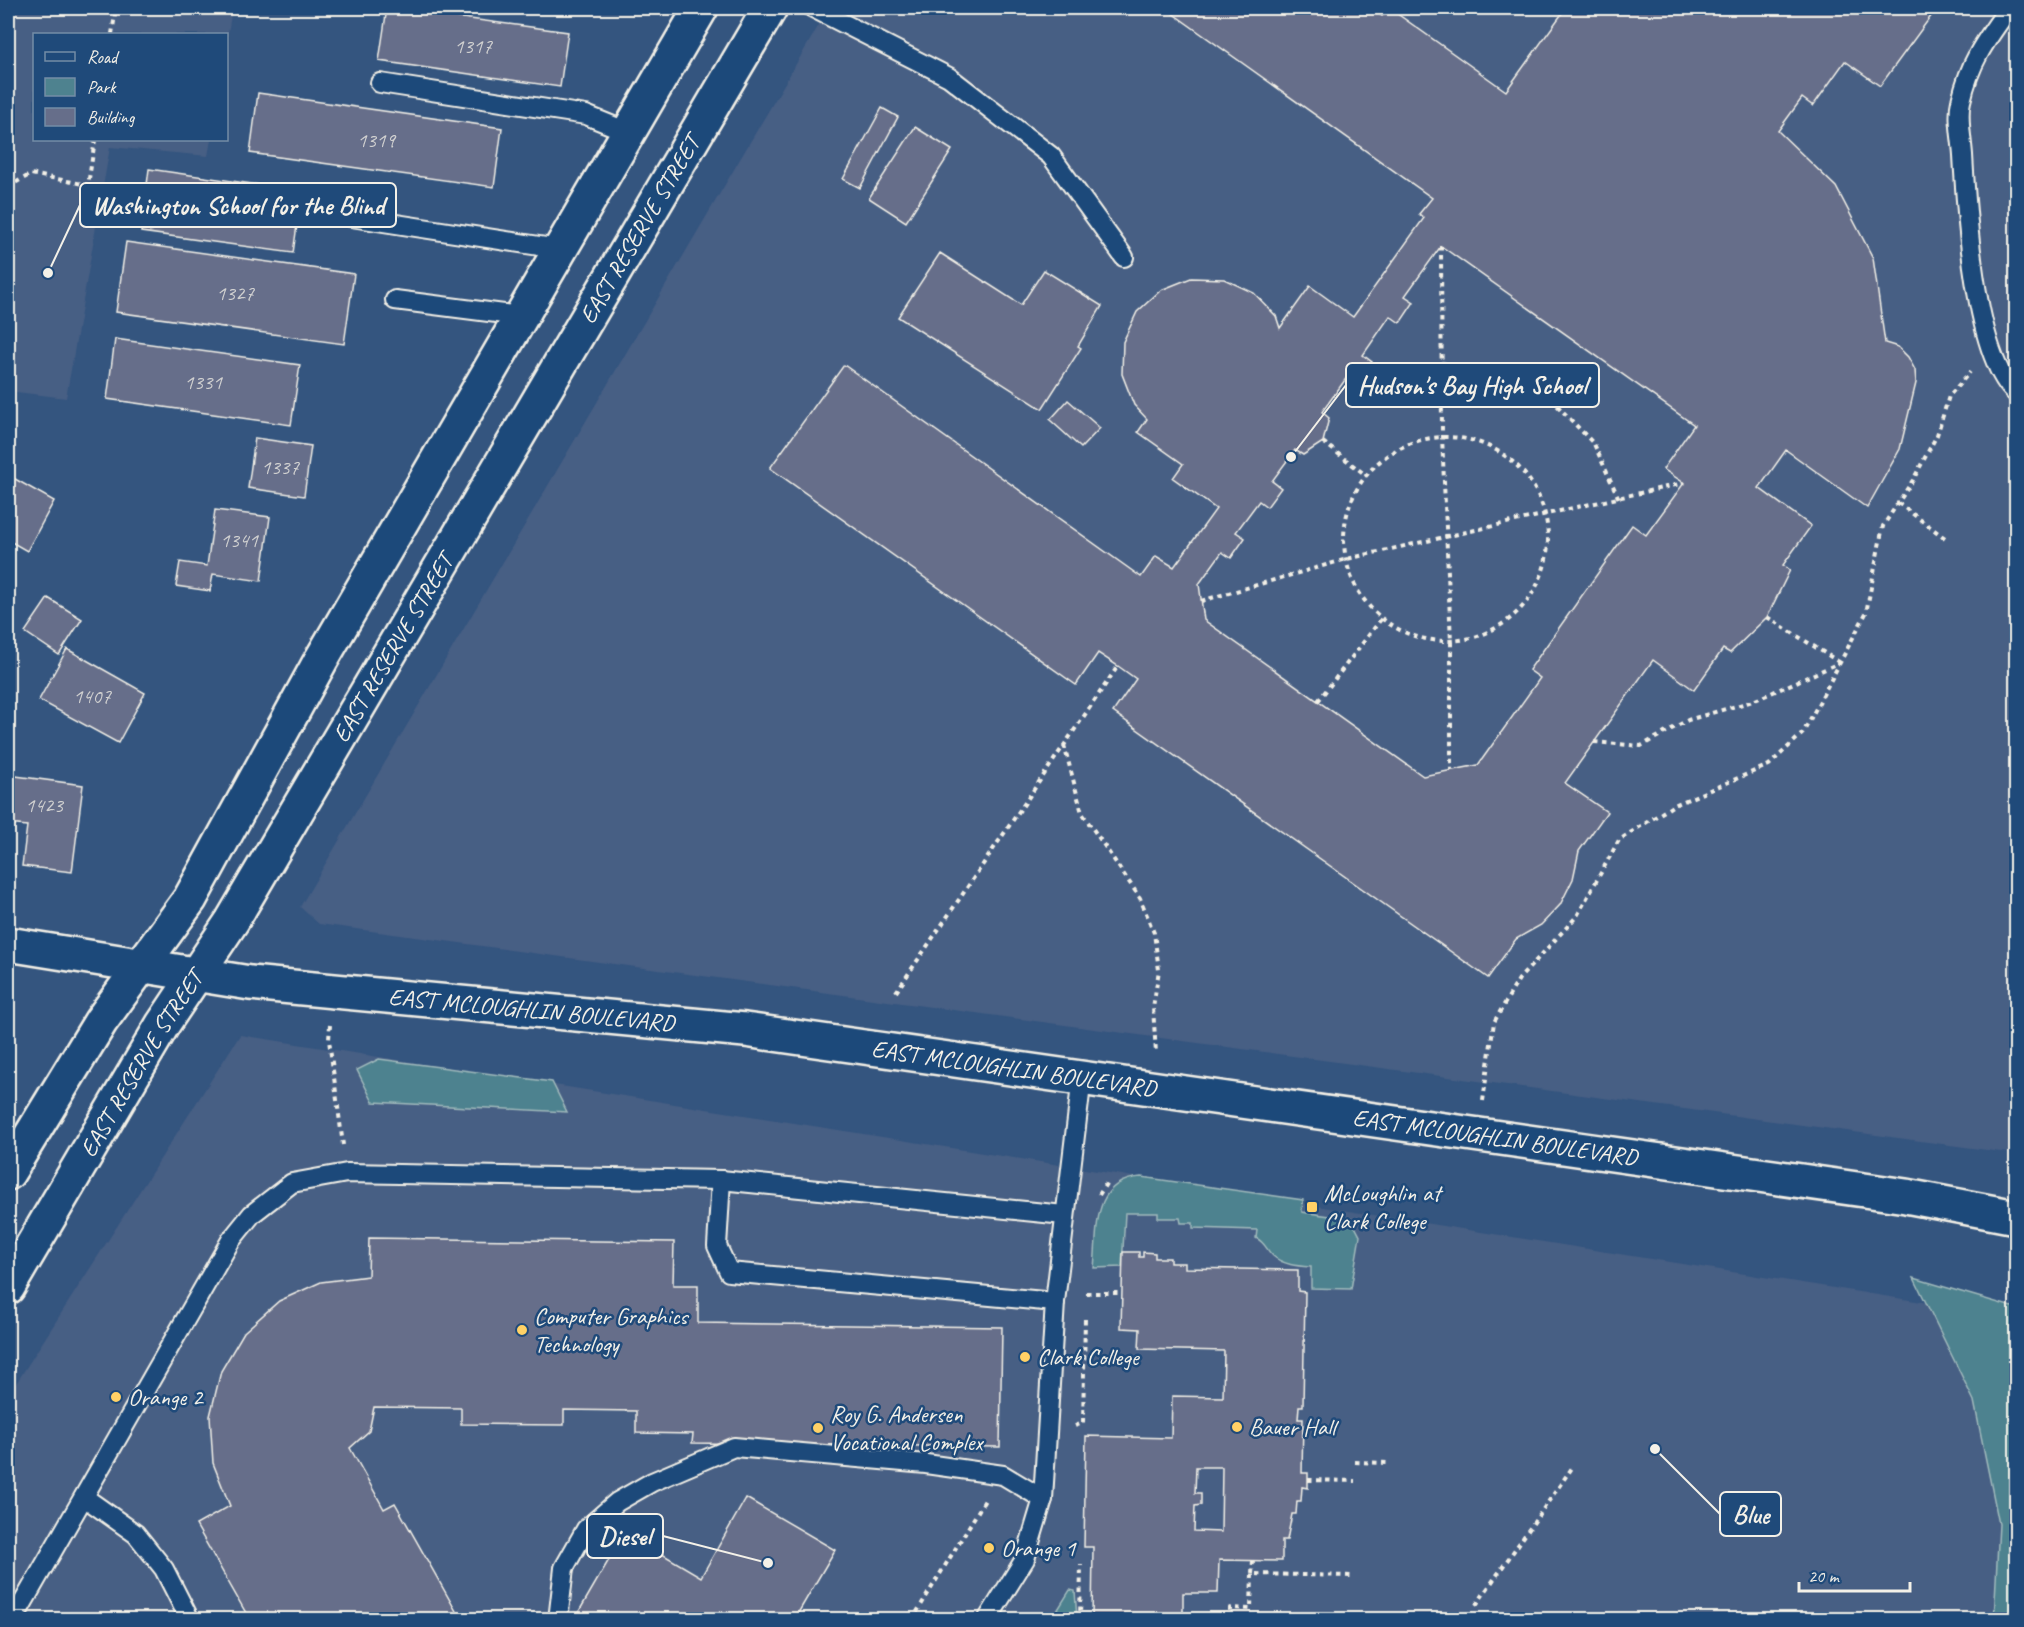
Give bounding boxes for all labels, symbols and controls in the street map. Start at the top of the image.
legend [33,33,228,141]
house number: 1317 [454,33,493,59]
text: Road [87,46,120,68]
text: Park [87,76,117,98]
text: Building [87,106,136,128]
street label: EAST RESERVE STREET [573,126,709,329]
house number: 1319 [357,127,396,153]
callout: Washington School for the Blind [80,183,396,227]
text: Washington School for the Blind [92,189,389,222]
house number: 1327 [216,280,255,306]
callout: Hudson's Bay High School [1346,363,1599,407]
house number: 1331 [184,369,223,395]
text: Hudson's Bay High School [1357,369,1592,402]
house number: 1337 [261,454,300,480]
house number: 1341 [220,527,259,553]
street label: EAST RESERVE STREET [326,544,462,748]
house number: 1407 [73,683,112,709]
house number: 1423 [25,792,64,818]
street label: EAST RESERVE STREET [73,961,212,1162]
street label: EAST MCLOUGHLIN BOULEVARD [387,981,678,1038]
street label: EAST MCLOUGHLIN BOULEVARD [870,1033,1160,1104]
street label: EAST MCLOUGHLIN BOULEVARD [1351,1102,1641,1173]
place label: McLoughlin at Clark College [1324,1178,1443,1236]
marker: McLoughlin at Clark College [1305,1200,1319,1214]
place label: Computer Graphics Technology [534,1301,689,1359]
marker: Computer Graphics Technology [515,1323,529,1337]
place label: Clark College [1037,1342,1141,1372]
marker: Clark College [1018,1350,1032,1364]
place label: Orange 2 [128,1382,205,1412]
marker: Orange 2 [109,1390,123,1404]
place label: Roy G. Andersen Vocational Complex [830,1399,984,1457]
place label: Bauer Hall [1249,1412,1339,1442]
marker: Bauer Hall [1230,1420,1244,1434]
marker: Roy G. Andersen Vocational Complex [811,1421,825,1435]
callout: Blue [1720,1492,1781,1536]
text: Blue [1733,1498,1772,1531]
callout: Diesel [587,1514,663,1558]
text: Diesel [599,1520,655,1553]
place label: Orange 1 [1001,1533,1077,1563]
marker: Orange 1 [982,1541,996,1555]
scale bar [1799,1555,1910,1593]
text: 20 m [1808,1565,1841,1587]

